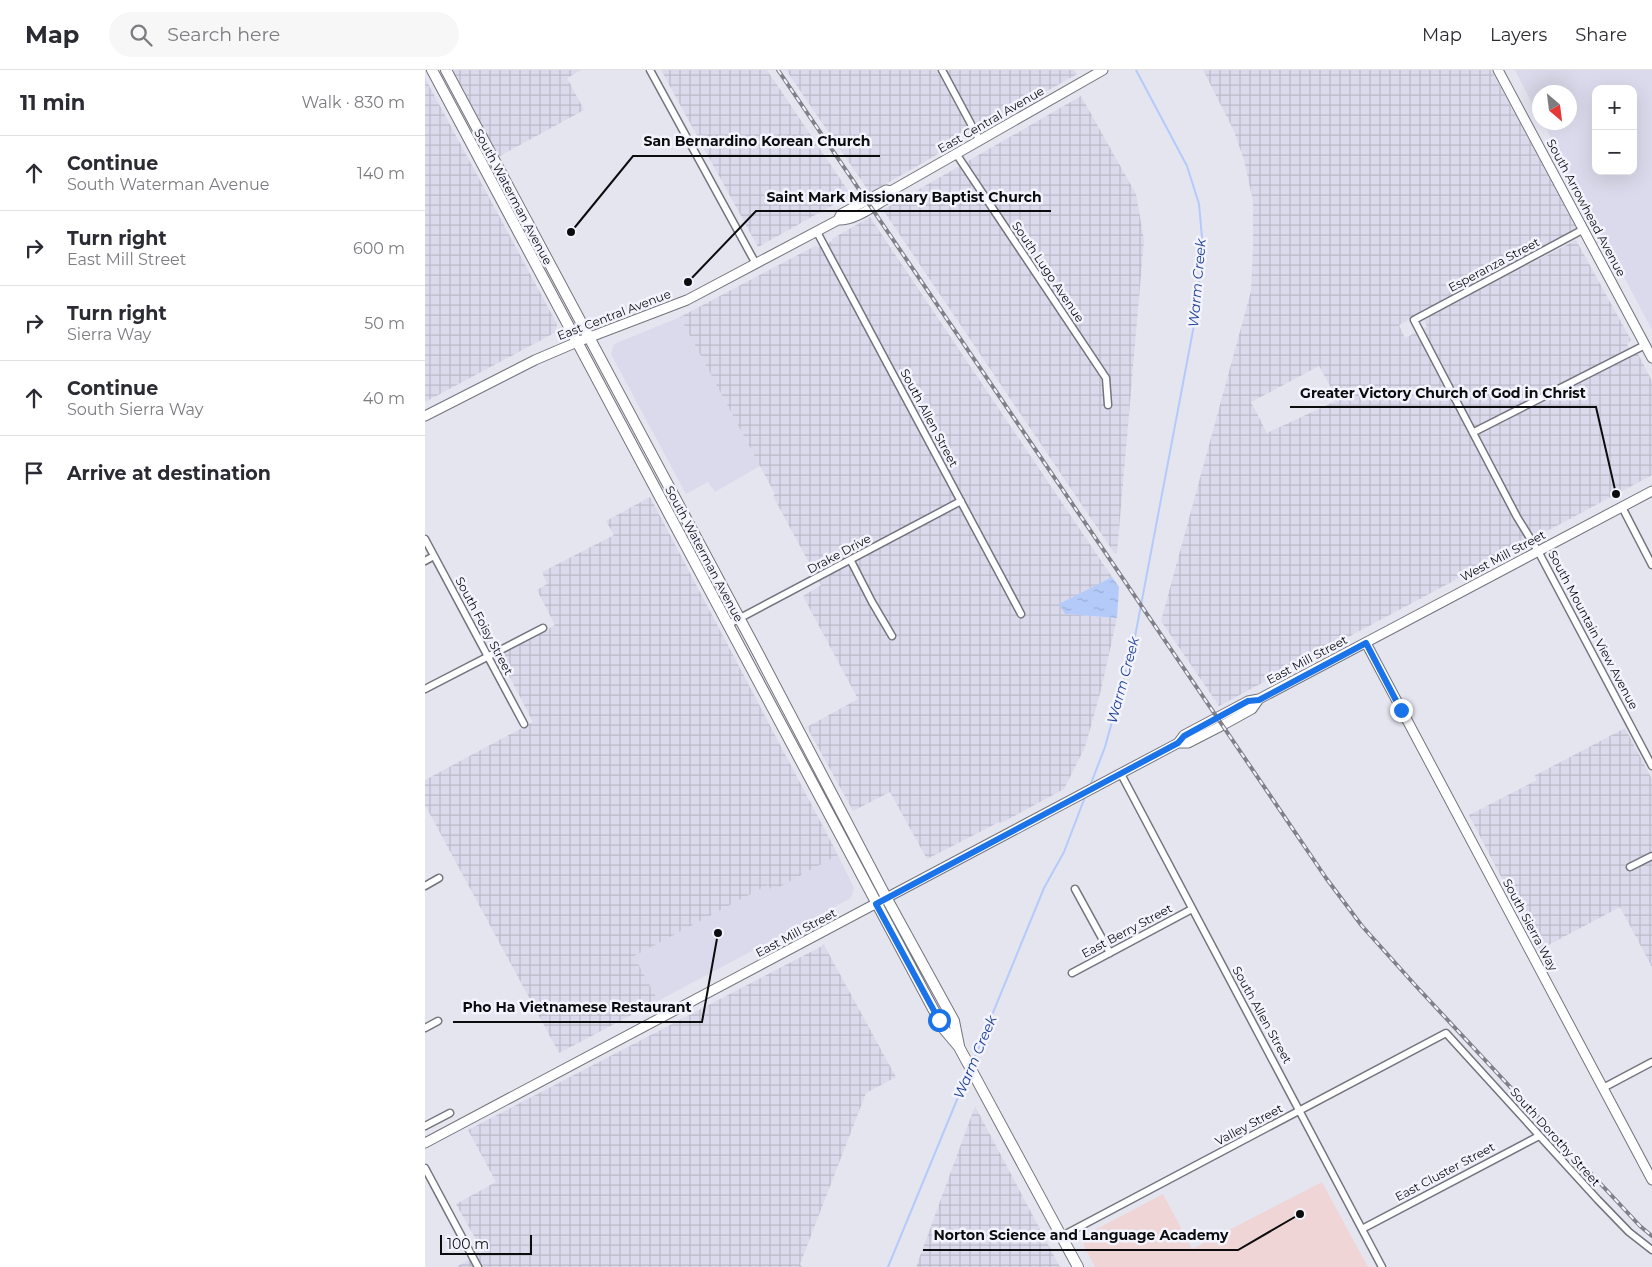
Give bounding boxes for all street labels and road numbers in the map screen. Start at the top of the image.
street label: East Central Avenue [935,83,1047,156]
street label: South Waterman Avenue [471,126,556,267]
street label: South Arrowhead Avenue [1544,136,1629,279]
street label: South Lugo Avenue [1009,218,1088,325]
street label: Esperanza Street [1446,234,1542,295]
street label: East Central Avenue [555,286,673,343]
street label: South Allen Street [897,366,962,469]
street label: South Waterman Avenue [662,483,747,624]
street label: West Mill Street [1458,527,1548,584]
street label: Drake Drive [804,530,873,577]
street label: South Mountain View Avenue [1545,548,1642,712]
street label: South Foisy Street [452,574,517,678]
street label: East Mill Street [1264,632,1350,687]
street label: South Sierra Way [1500,876,1561,974]
street label: East Berry Street [1079,900,1175,961]
street label: East Mill Street [753,905,839,960]
street label: South Allen Street [1229,963,1295,1066]
street label: South Dorothy Street [1507,1084,1604,1189]
street label: Valley Street [1212,1100,1285,1149]
street label: East Cluster Street [1392,1139,1497,1204]

